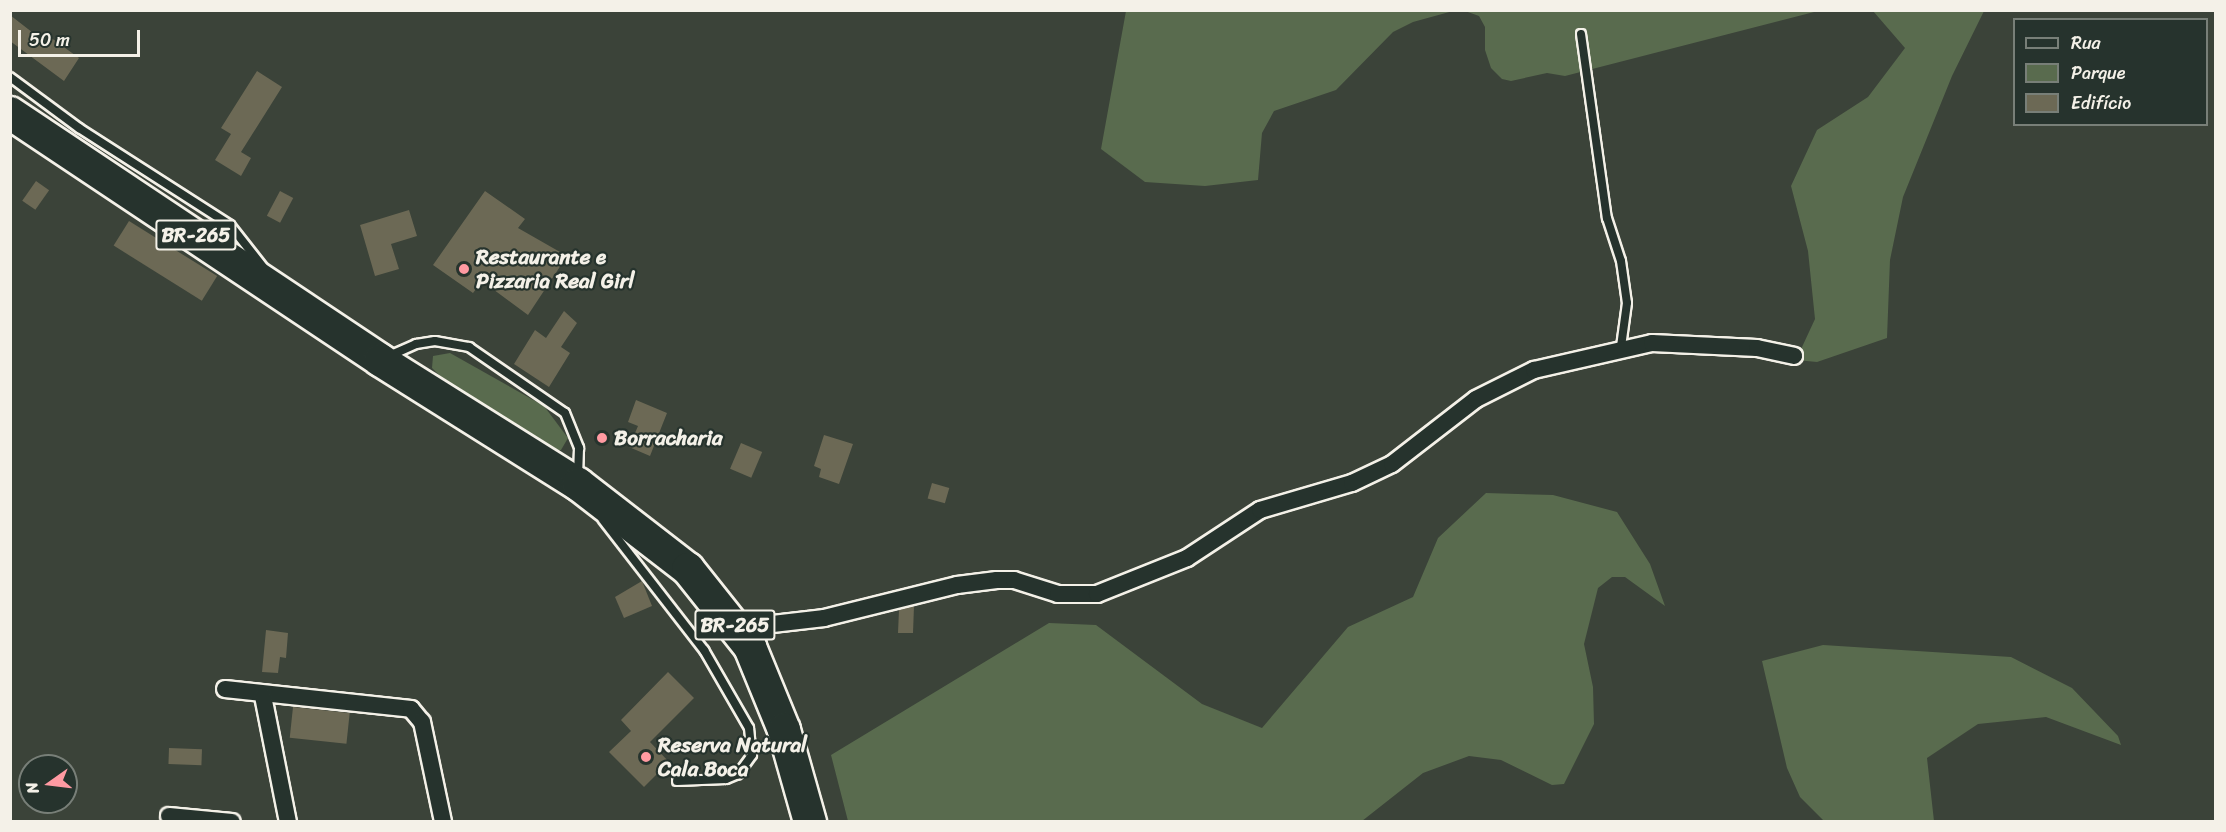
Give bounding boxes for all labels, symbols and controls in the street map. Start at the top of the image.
scale bar [21,18,142,56]
legend [2013,18,2208,126]
text: 50 m [29,24,70,56]
text: Rua [2071,27,2101,59]
text: Parque [2071,57,2125,89]
text: Edifício [2071,87,2131,119]
road number: BR-265 [154,218,238,252]
place label: Restaurante e Pizzaria Real Girl [476,244,634,294]
marker: Restaurante e Pizzaria Real Girl [457,262,471,276]
place label: Borracharia [614,425,723,451]
marker: Borracharia [595,431,609,445]
road number: BR-265 [693,608,777,642]
place label: Reserva Natural Cala Boca [658,732,807,782]
marker: Reserva Natural Cala Boca [639,750,653,764]
north arrow [18,754,78,814]
text: N [17,779,47,797]

